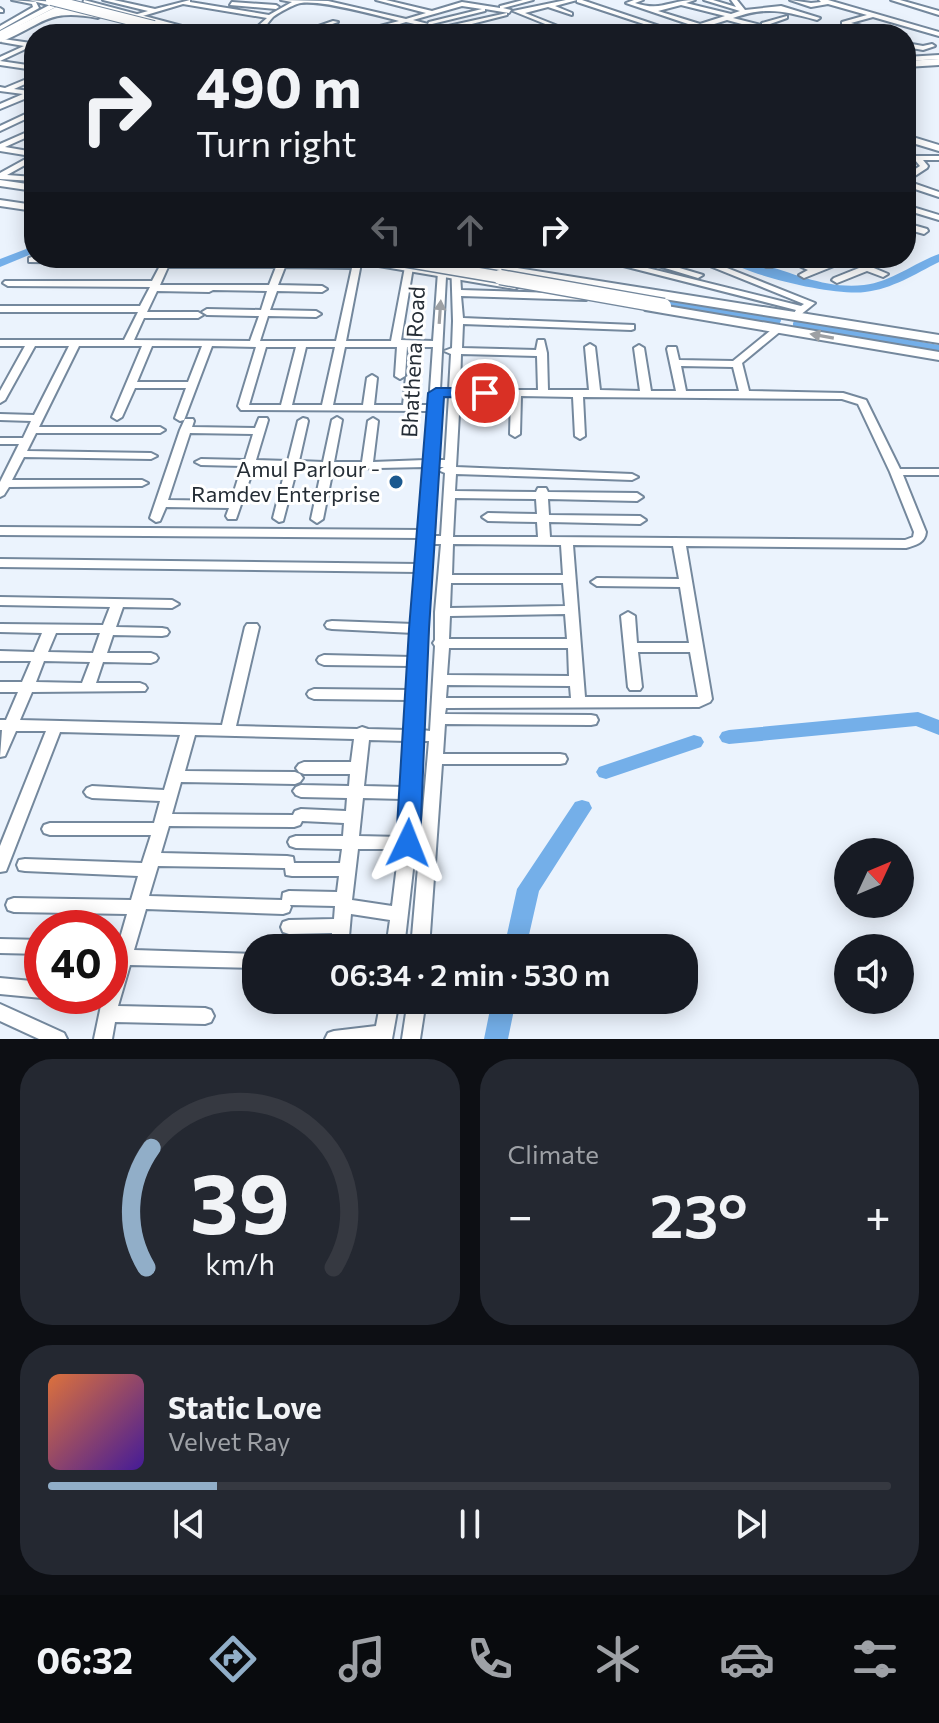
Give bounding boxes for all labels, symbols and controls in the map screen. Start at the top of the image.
text: 490 m [196,51,362,120]
icon: right [64,56,168,160]
text: Turn right [196,120,357,164]
icon: left [364,208,408,252]
icon: ahead [448,208,492,252]
icon: right [532,208,576,252]
street label: Bhathena Road [395,286,430,438]
one-way arrow [434,299,447,324]
one-way arrow [809,329,834,341]
pin [451,359,519,427]
icon: arrive [463,371,507,415]
place label: Amul Parlour - Ramdev Enterprise [191,455,380,507]
marker: Amul Parlour - Ramdev Enterprise [387,473,405,491]
position arrow [366,801,450,885]
north arrow [834,838,914,918]
map controls [834,838,914,1014]
speed limit sign: 40 [24,910,128,1014]
button: sound [834,934,914,1014]
text: 06:34 · 2 min · 530 m [330,955,610,992]
text: Climate [508,1138,599,1169]
text: 39 [190,1149,290,1251]
text: 23° [650,1177,748,1250]
text: − [508,1187,533,1241]
text: + [865,1187,891,1241]
text: km/h [205,1246,275,1281]
text: Static Love [168,1388,322,1425]
text: Velvet Ray [168,1425,291,1456]
icon: previous [167,1502,211,1546]
icon: pause [448,1502,492,1546]
icon: next [729,1502,773,1546]
icon: directions [205,1631,261,1687]
icon: music [334,1631,390,1687]
icon: phone [462,1631,518,1687]
icon: climate [590,1631,646,1687]
icon: car [719,1631,775,1687]
icon: filters [847,1631,903,1687]
text: 06:32 [36,1637,133,1681]

